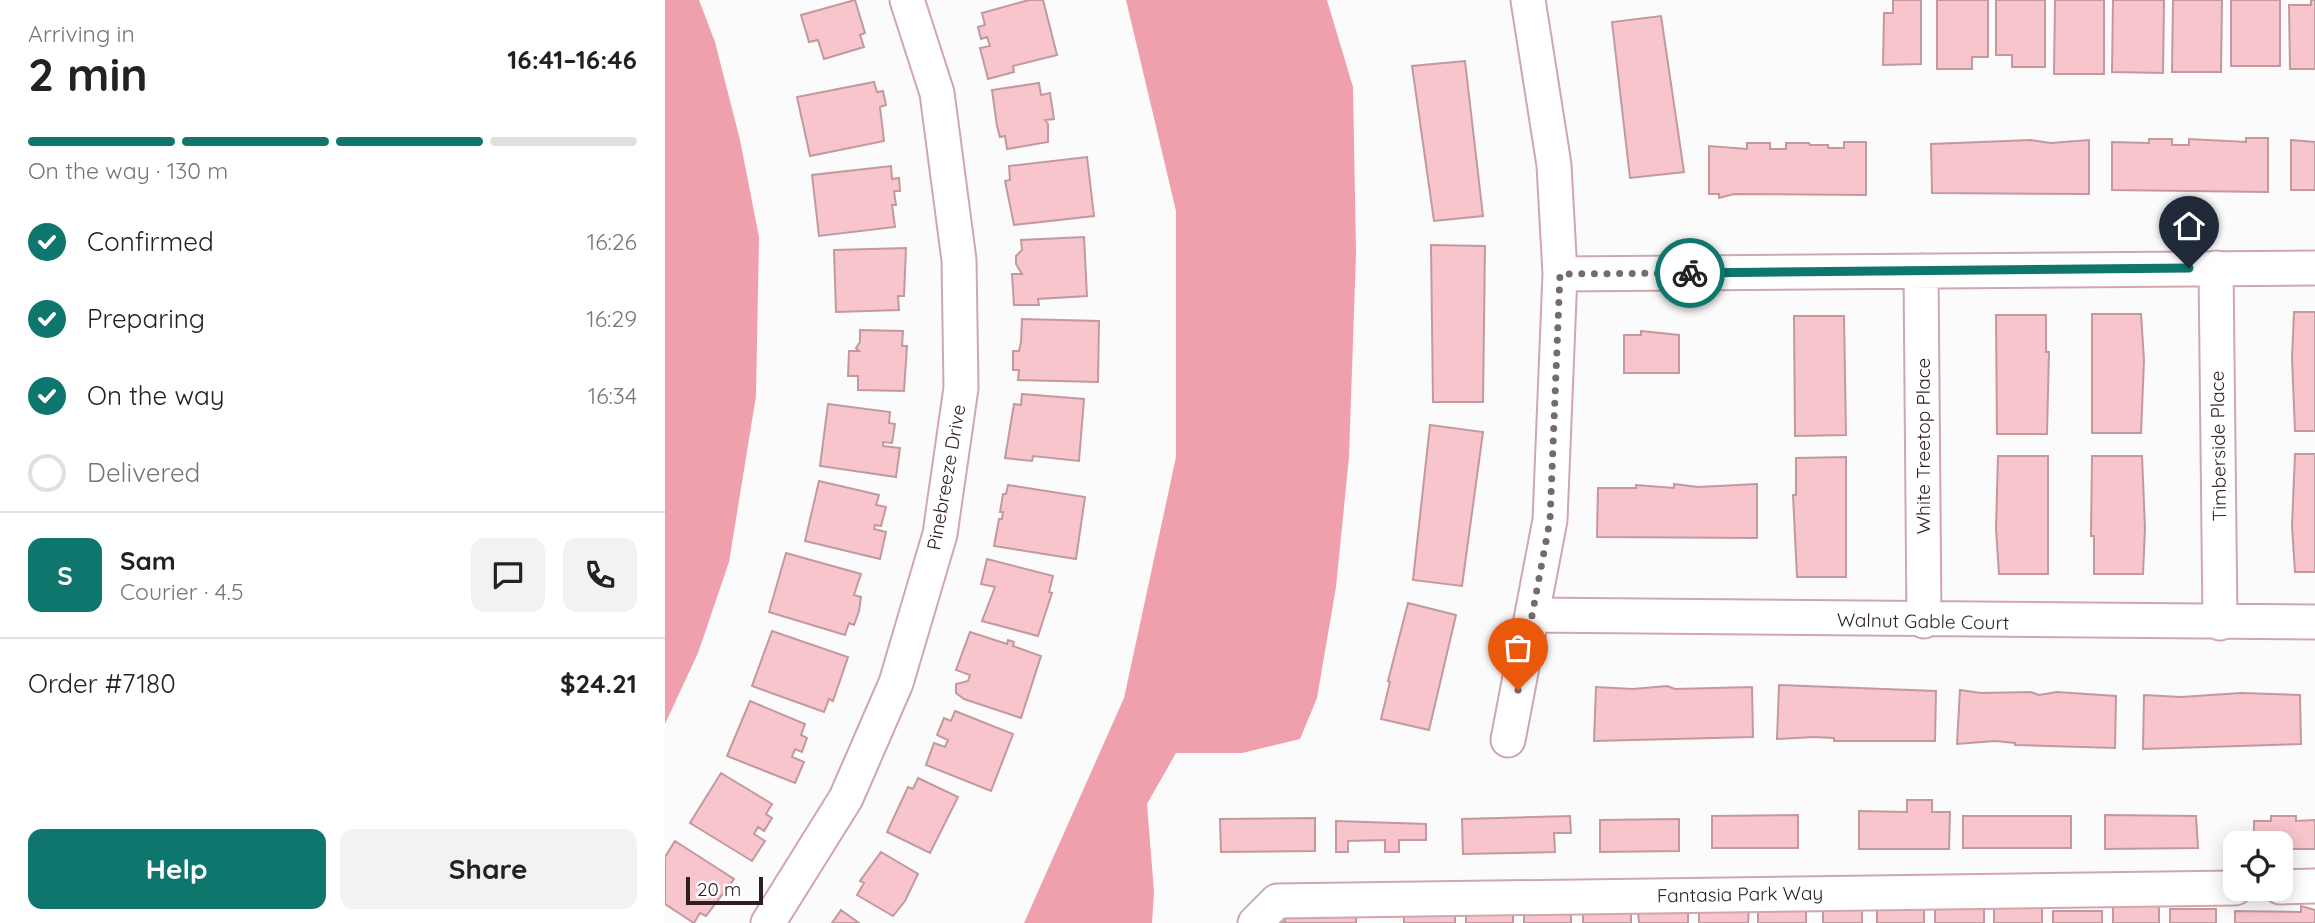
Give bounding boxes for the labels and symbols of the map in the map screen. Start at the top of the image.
pin [2159,196,2219,268]
courier [1655,238,1725,308]
street label: White Treetop Place [1911,358,1935,534]
street label: Timberside Place [2205,370,2231,522]
street label: Pinebreeze Drive [921,402,971,552]
street label: Walnut Gable Court [1837,607,2009,635]
pin [1488,618,1548,690]
scale bar [686,874,763,906]
street label: Fantasia Park Way [1657,881,1823,907]

